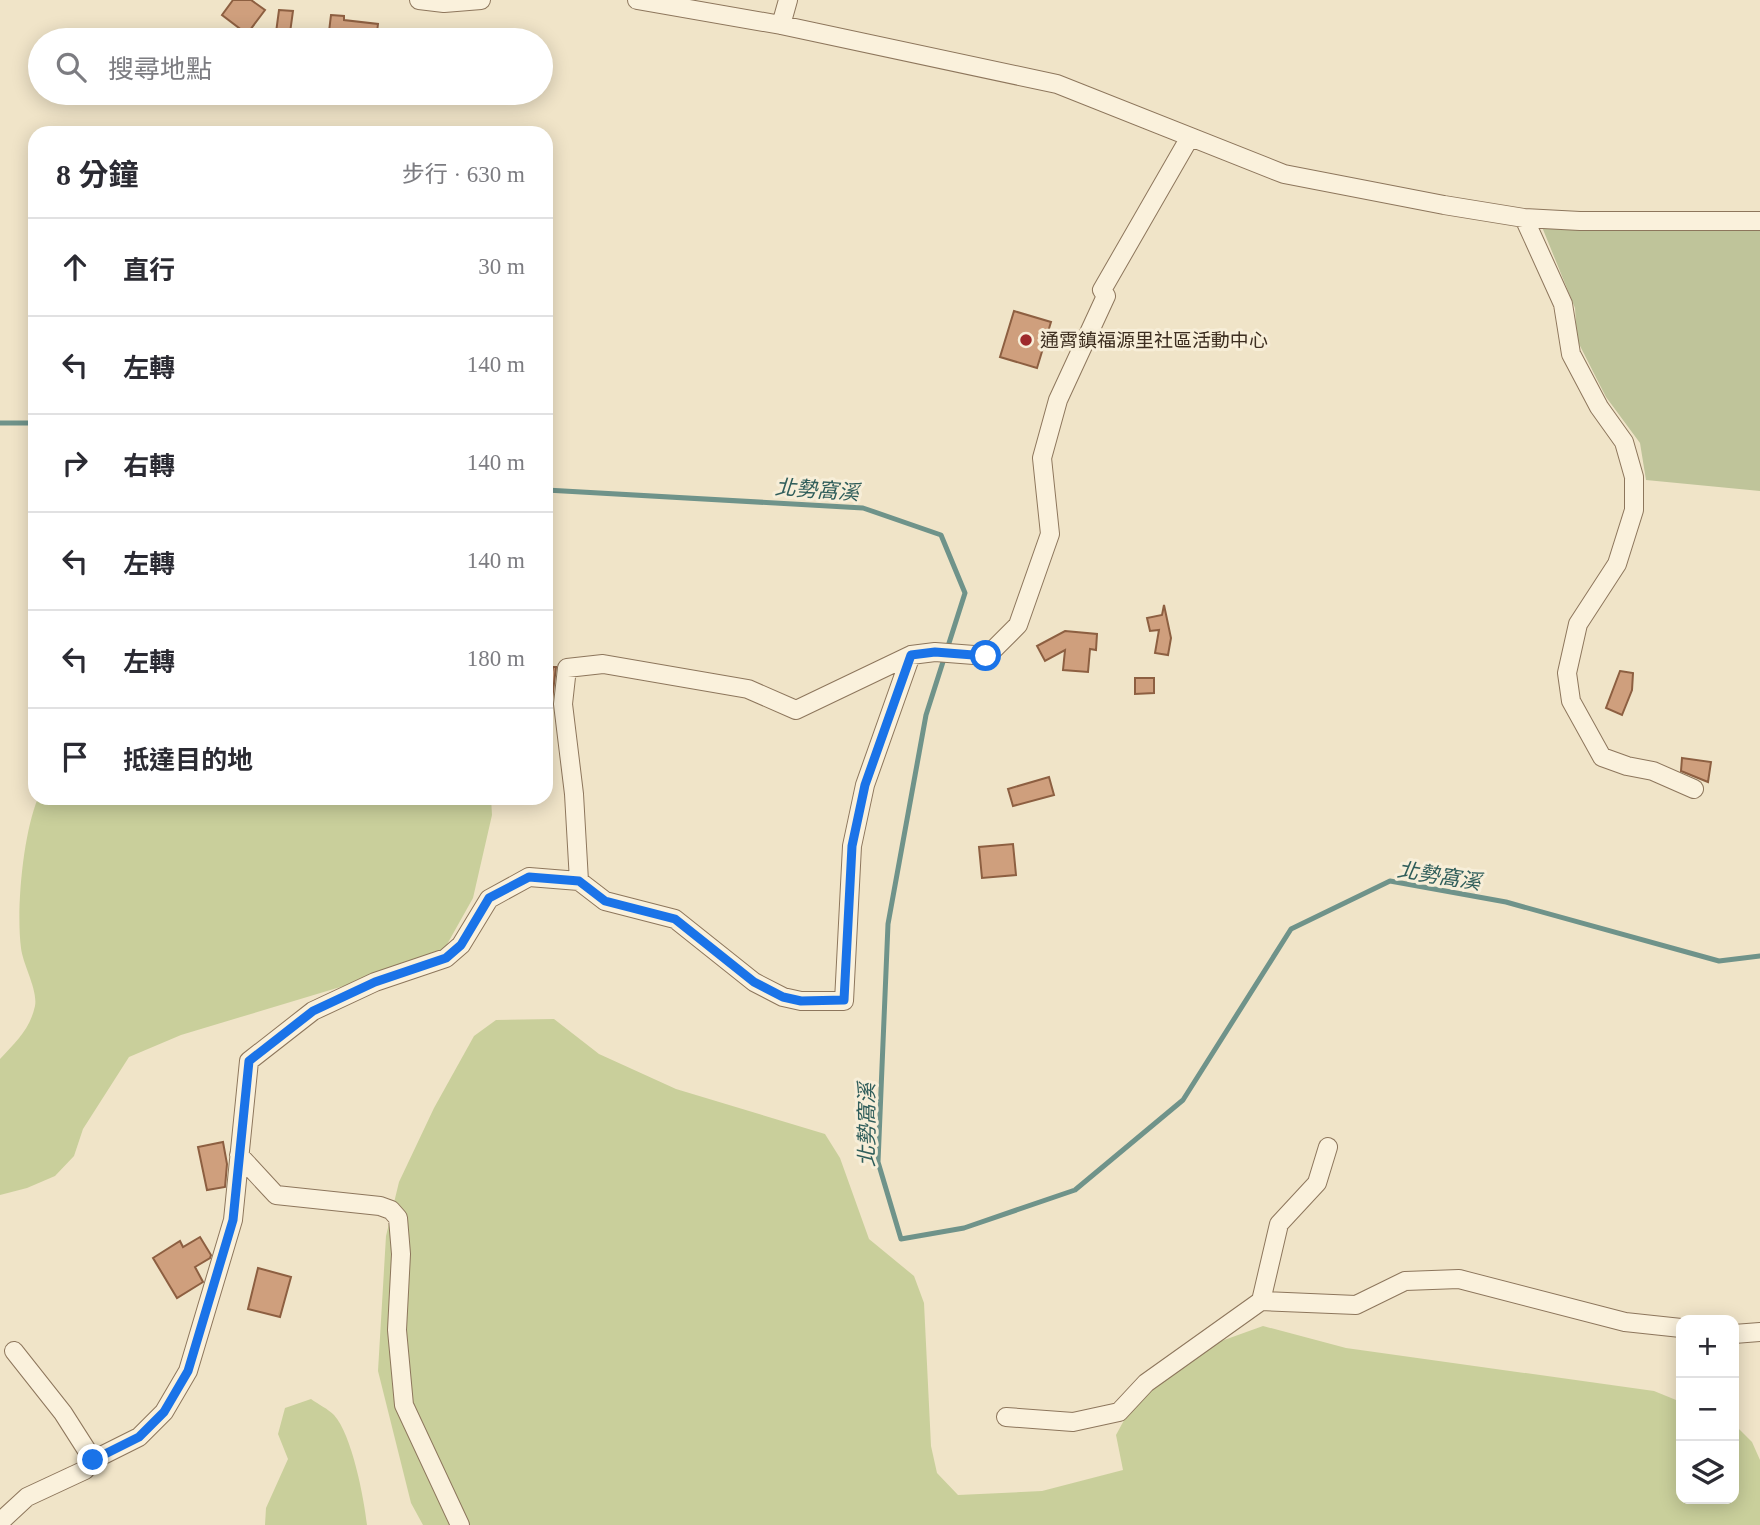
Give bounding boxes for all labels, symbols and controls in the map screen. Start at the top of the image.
search box [28,28,553,105]
icon: search [52,48,90,86]
text: 搜尋地點 [108,55,212,84]
text: 8 分鐘 [56,158,139,191]
text: 步行 · 630 m [402,162,525,187]
icon: ahead [56,248,94,286]
text: 30 m [478,254,525,279]
text: 直行 [123,256,175,285]
place label: 通霄鎮福源里社區活動中心 [1040,330,1268,351]
marker: 通霄鎮福源里社區活動中心 [1018,332,1034,348]
icon: left [56,346,94,384]
text: 140 m [467,352,525,377]
text: 左轉 [123,354,175,383]
icon: right [56,444,94,482]
text: 140 m [467,450,525,475]
text: 右轉 [123,452,175,481]
water label: 北勢窩溪 [774,475,863,505]
icon: left [56,542,94,580]
text: 140 m [467,548,525,573]
text: 左轉 [123,550,175,579]
icon: left [56,640,94,678]
route start [970,640,1001,671]
text: 180 m [467,646,525,671]
text: 左轉 [123,648,175,677]
icon: arrive [56,738,94,776]
text: 抵達目的地 [123,746,253,775]
water label: 北勢窩溪 [1396,858,1485,895]
water label: 北勢窩溪 [855,1080,879,1167]
map controls [1676,1315,1739,1504]
button: + [1676,1315,1739,1378]
button: − [1676,1378,1739,1441]
button: layers [1676,1441,1739,1504]
route end [77,1444,108,1475]

